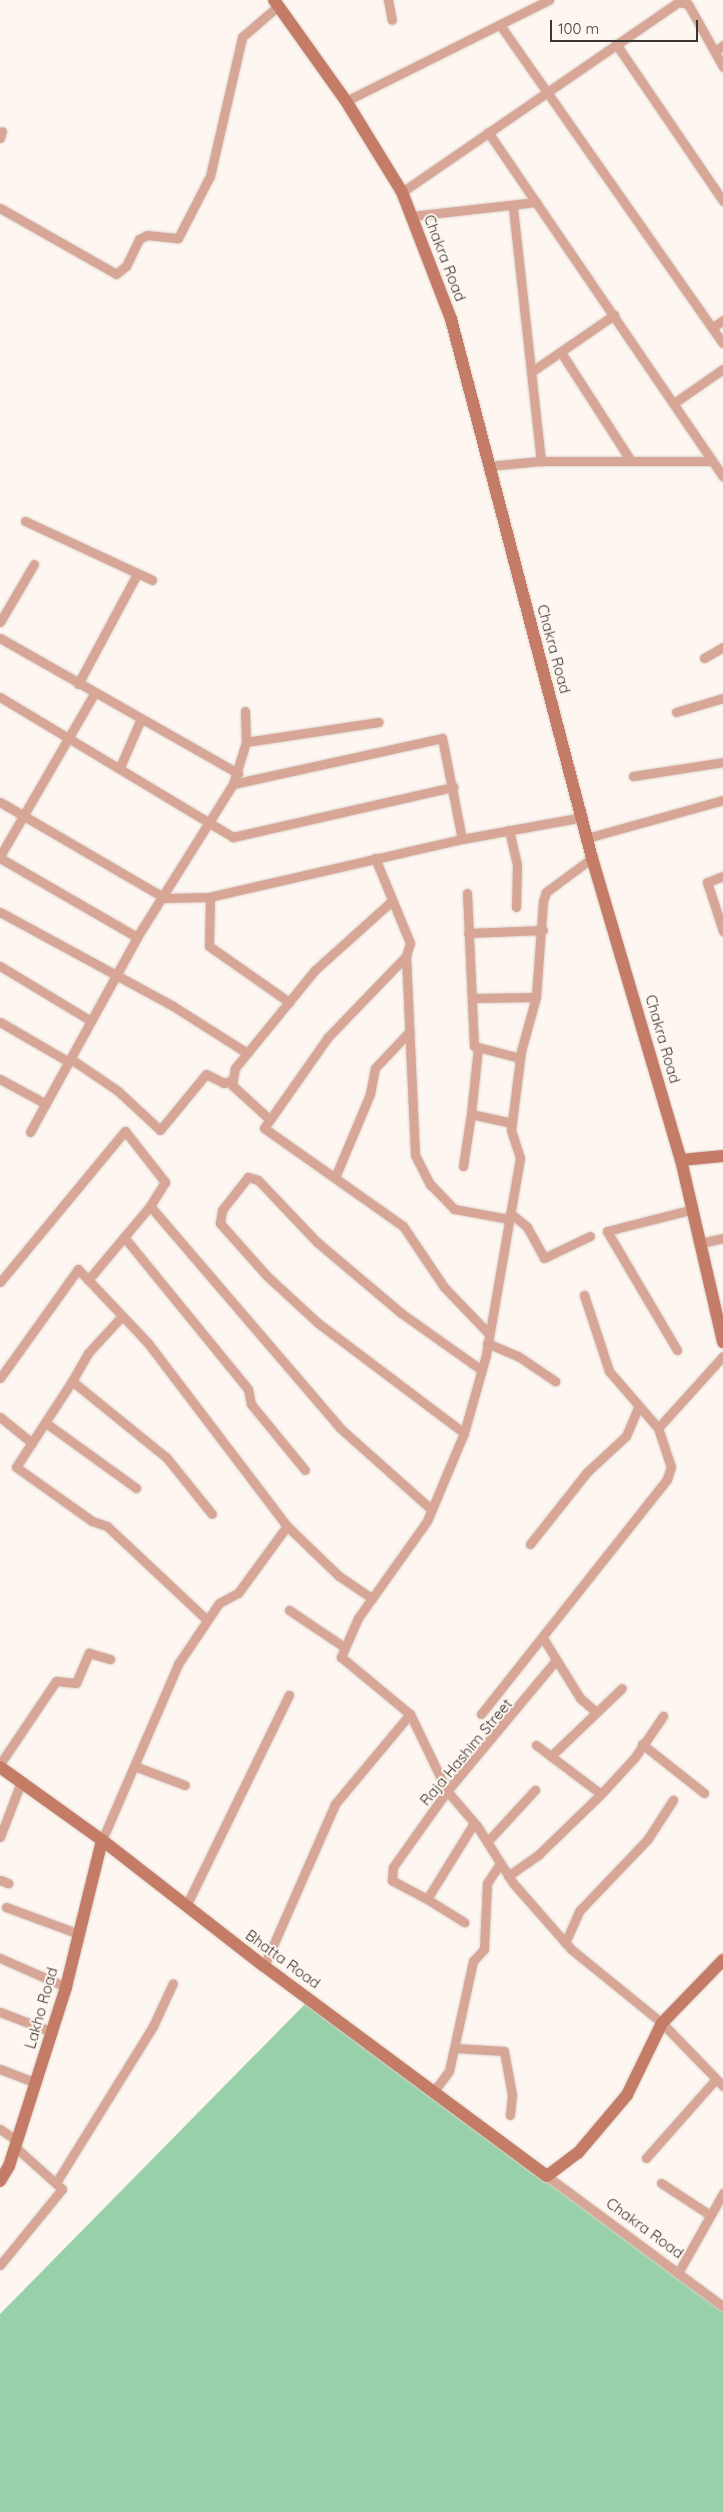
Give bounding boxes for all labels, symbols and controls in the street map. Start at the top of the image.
scale bar [553,10,700,42]
text: 100 m [558,19,599,38]
street label: Chakra Road [420,212,470,304]
street label: Chakra Road [533,603,575,695]
street label: Chakra Road [642,993,684,1085]
street label: Raja Hashim Street [416,1695,516,1809]
street label: Bhatta Road [242,1926,324,1992]
street label: Lakho Road [21,1965,61,2051]
street label: Chakra Road [603,2194,687,2262]

